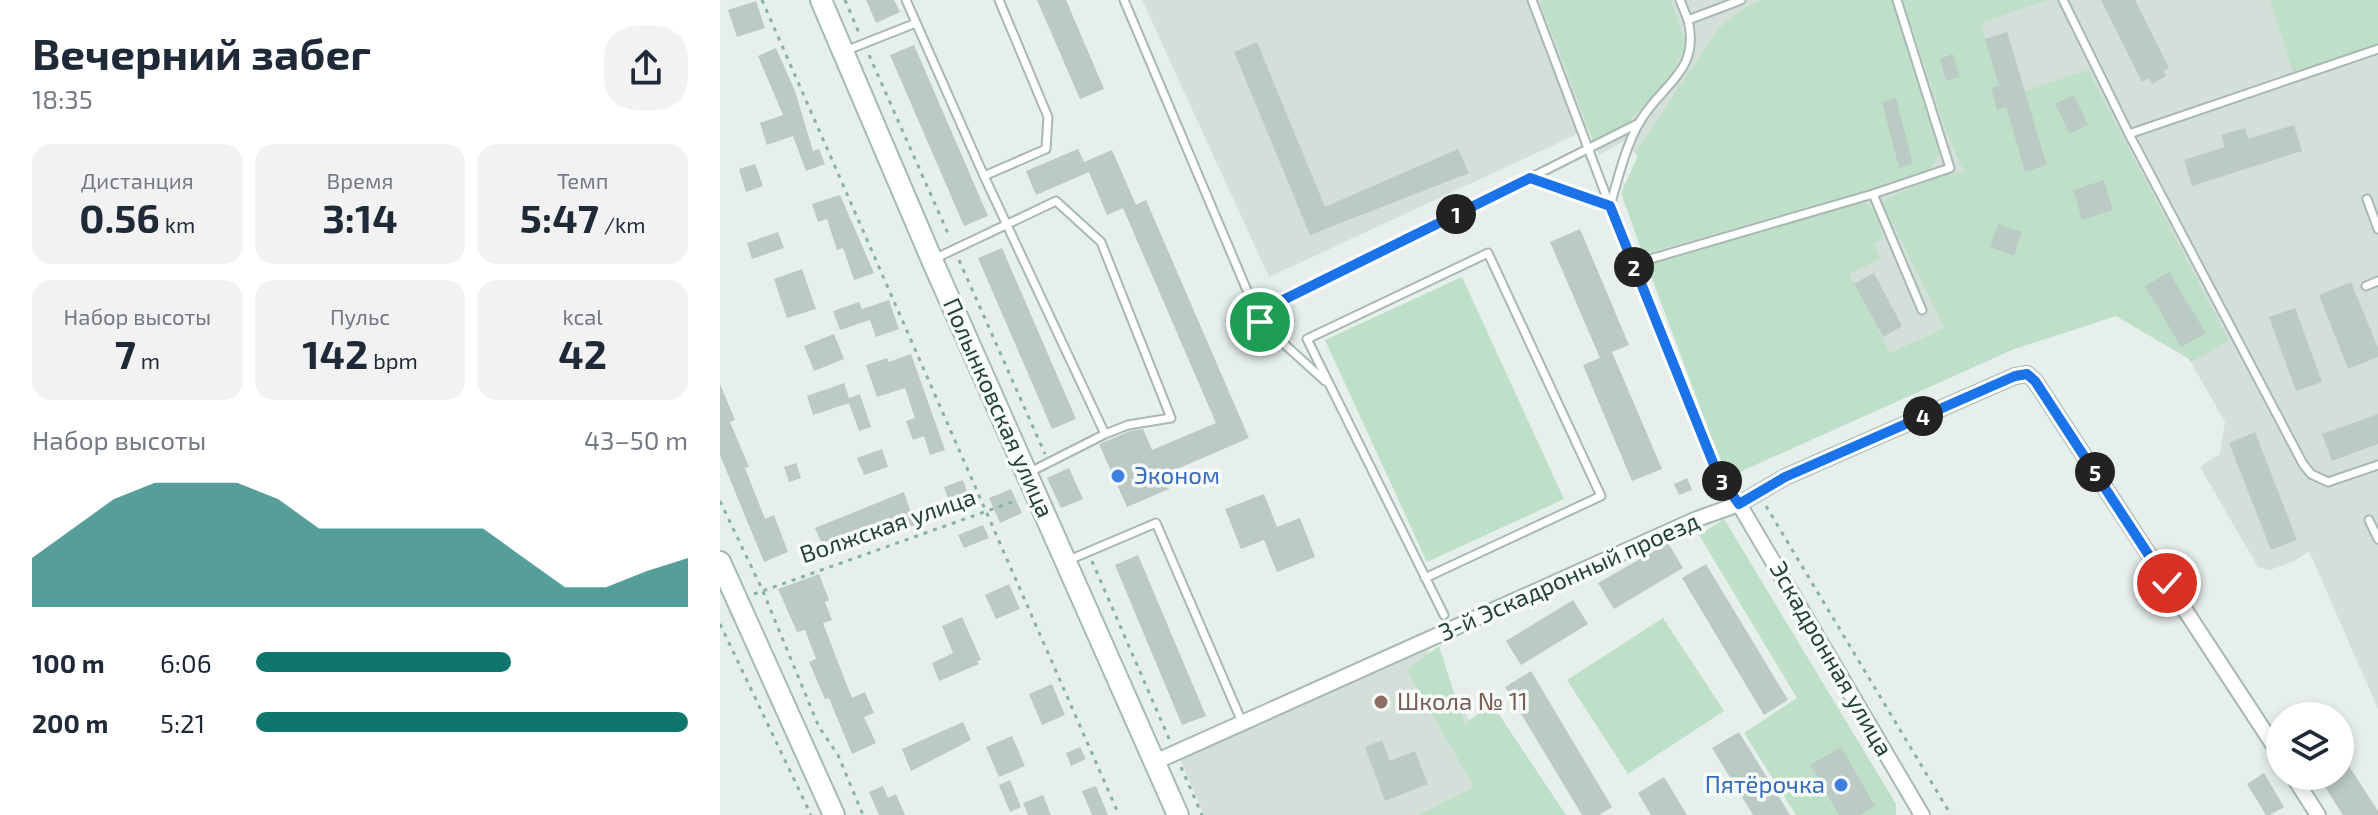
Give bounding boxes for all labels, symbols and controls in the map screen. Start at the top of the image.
text: Вечерний забег [32,26,371,79]
button: share [604,26,688,110]
text: 18:35 [32,83,93,114]
text: Дистанция [81,167,194,193]
text: Время [327,167,393,193]
text: Темп [557,167,608,193]
text: 0.56 [79,193,160,241]
text: 3:14 [322,193,398,241]
text: 5:47 [520,193,599,241]
pin: 1 [1436,194,1476,234]
text: 1 [1451,201,1461,227]
text: km [160,211,195,237]
text: /km [599,211,646,237]
pin: 2 [1614,247,1654,287]
text: 2 [1628,254,1640,280]
pin [1226,288,1294,356]
street label: Полынковская улица [937,293,1061,522]
icon: arrive [1238,300,1282,344]
text: Набор высоты [64,303,211,329]
text: Пульс [330,303,390,329]
text: kcal [563,303,603,329]
text: 7 [115,329,136,377]
text: 142 [302,329,368,377]
text: 42 [558,329,607,377]
text: m [136,347,160,373]
text: bpm [368,347,418,373]
pin: 4 [1903,396,1943,436]
text: 4 [1916,403,1930,429]
text: Набор высоты [32,424,206,455]
text: 43–50 m [584,424,688,455]
pin: 5 [2075,452,2115,492]
text: 5 [2089,459,2101,485]
place label: Эконом [1134,460,1220,489]
pin: 3 [1702,461,1742,501]
marker: Эконом [1109,467,1127,485]
text: 3 [1716,468,1728,494]
street label: Волжская улица [796,481,980,569]
street label: 3-й Эскадронный проезд [1434,505,1703,646]
pin [2133,549,2201,617]
street label: Эскадронная улица [1764,556,1900,761]
icon: check [2145,561,2189,605]
text: 100 m [32,647,105,678]
text: 6:06 [160,647,212,678]
place label: Школа № 11 [1397,686,1528,715]
marker: Школа № 11 [1372,693,1390,711]
map controls [2266,702,2354,790]
button: layers [2266,702,2354,790]
text: 200 m [32,707,108,738]
text: 5:21 [160,707,205,738]
place label: Пятёрочка [1705,769,1825,798]
marker: Пятёрочка [1832,776,1850,794]

